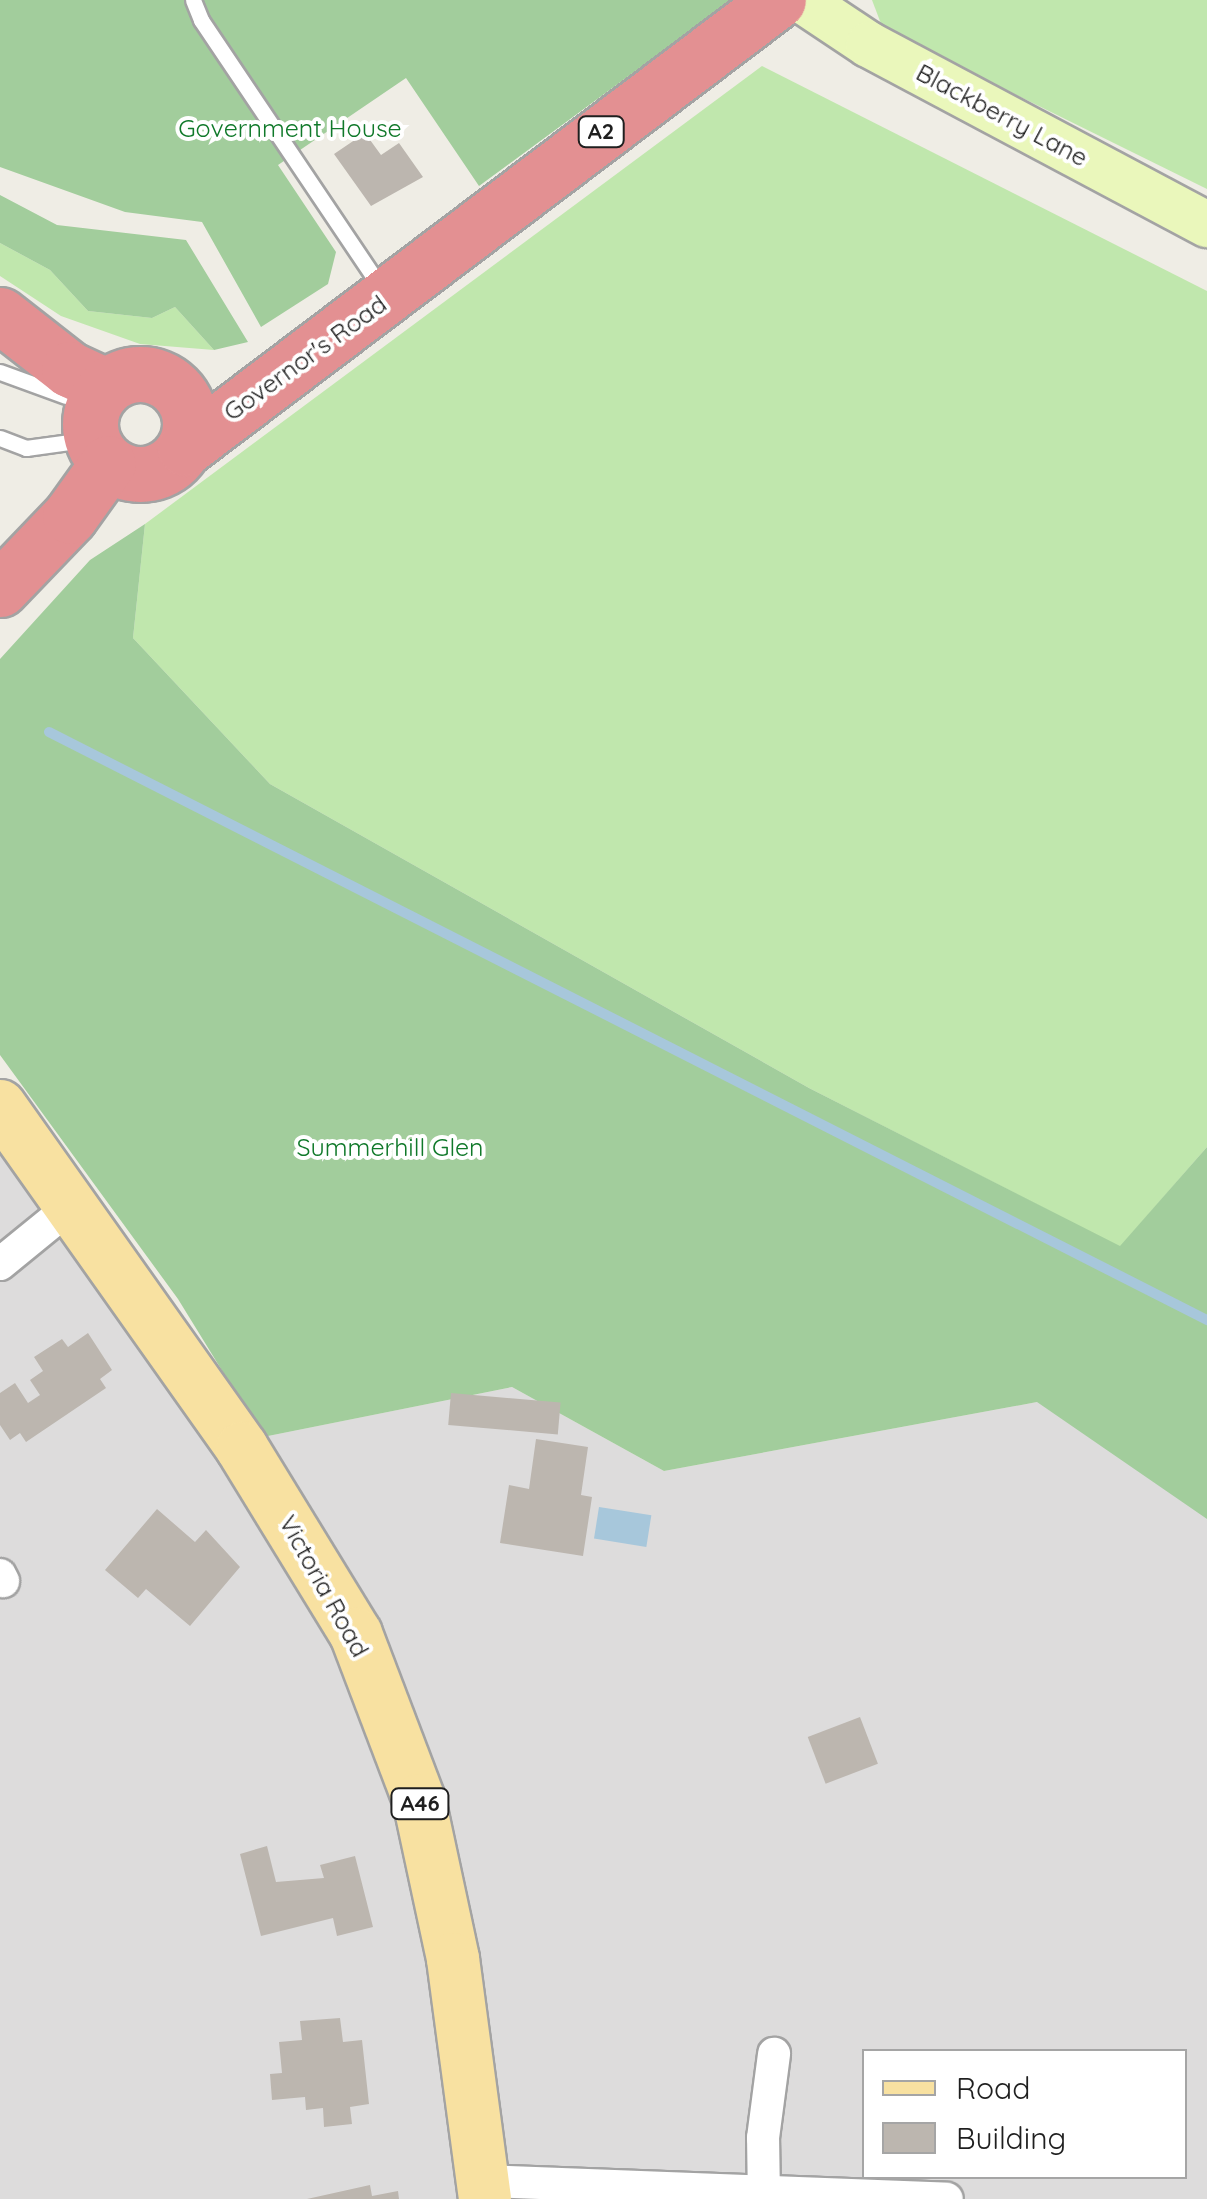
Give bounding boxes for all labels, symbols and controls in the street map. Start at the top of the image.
street label: Blackberry Lane [911,57,1093,173]
park label: Government House [178,113,402,143]
road number: A2 [576,115,626,149]
street label: Governor's Road [218,289,392,427]
park label: Summerhill Glen [297,1132,483,1162]
street label: Victoria Road [273,1510,375,1662]
road number: A46 [390,1787,450,1821]
legend [862,2049,1187,2179]
text: Road [956,2069,1030,2107]
text: Building [956,2119,1066,2157]

